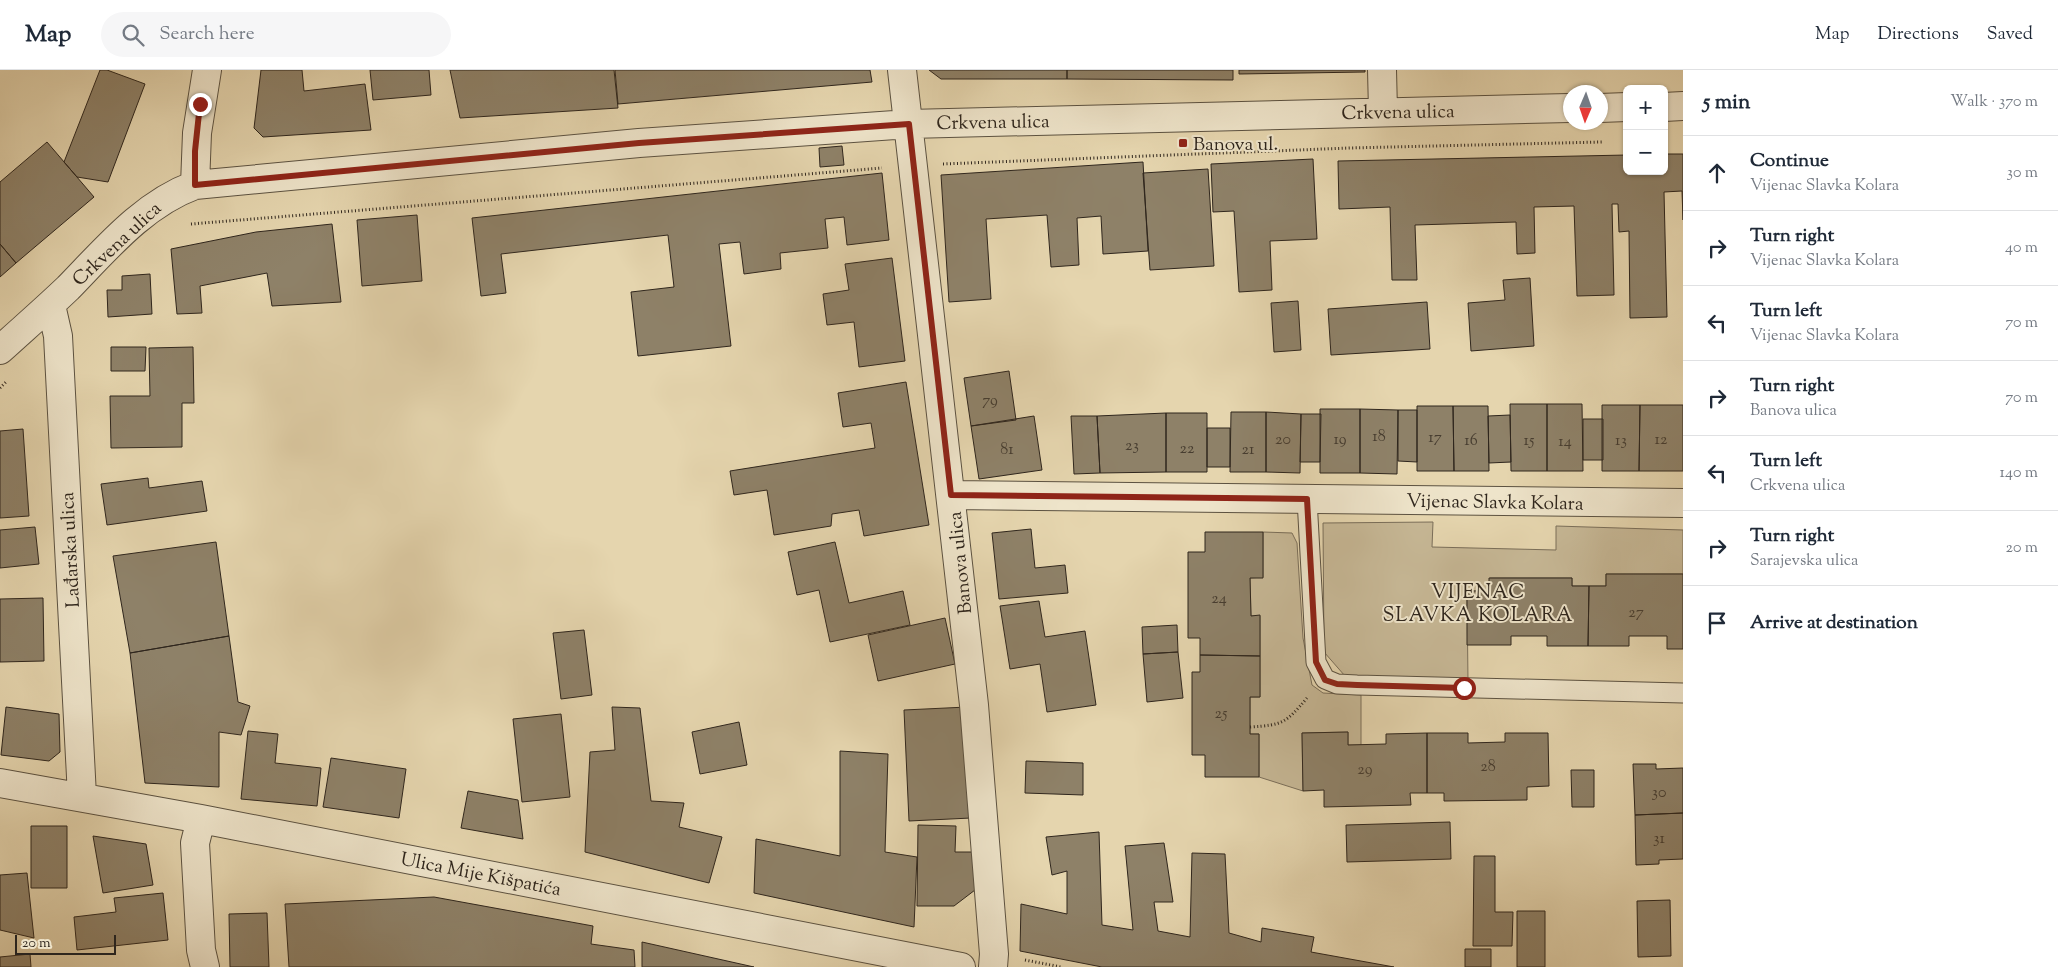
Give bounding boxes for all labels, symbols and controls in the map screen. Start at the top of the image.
search box [101,12,451,57]
text: Map [25,18,71,52]
icon: search [119,21,147,49]
text: Search here [159,21,255,48]
text: Map [1815,22,1850,48]
text: Directions [1878,22,1959,48]
text: Saved [1987,22,2033,48]
north arrow [1563,85,1608,130]
map controls [1623,85,1668,175]
button: + [1623,85,1668,130]
text: 5 min [1703,88,1750,118]
text: Walk · 370 m [1950,91,2038,114]
route end [189,93,212,116]
street label: Crkvena ulica [1341,99,1455,128]
street label: Crkvena ulica [936,109,1050,138]
button: − [1623,130,1668,175]
place label: Banova ul. [1193,132,1278,159]
marker: Banova ul. [1177,137,1189,149]
text: Continue [1750,148,1829,175]
icon: ahead [1703,159,1731,187]
text: 30 m [2007,162,2038,185]
text: Vijenac Slavka Kolara [1750,175,1899,198]
street label: Crkvena ulica [67,196,168,293]
text: Turn right [1750,223,1834,250]
icon: right [1703,234,1731,262]
text: 40 m [2005,237,2038,260]
text: Vijenac Slavka Kolara [1750,250,1899,273]
text: Turn left [1750,298,1822,325]
icon: left [1703,309,1731,337]
text: 70 m [2005,312,2038,335]
text: Vijenac Slavka Kolara [1750,325,1899,348]
text: Turn right [1750,373,1834,400]
icon: right [1703,384,1731,412]
text: 70 m [2005,387,2038,410]
house number: 79 [982,390,998,413]
text: Banova ulica [1750,400,1837,423]
house number: 18 [1372,426,1386,449]
house number: 17 [1428,427,1442,450]
house number: 20 [1275,429,1291,452]
house number: 19 [1333,429,1347,452]
house number: 12 [1655,429,1668,452]
house number: 16 [1464,430,1478,453]
house number: 15 [1524,430,1535,453]
house number: 13 [1615,430,1627,453]
house number: 14 [1558,431,1572,454]
house number: 23 [1125,435,1139,458]
house number: 22 [1180,438,1195,461]
house number: 81 [1000,439,1014,462]
house number: 21 [1242,439,1255,462]
text: Turn left [1750,448,1822,475]
icon: left [1703,459,1731,487]
text: 140 m [2000,462,2038,485]
text: Crkvena ulica [1750,475,1845,498]
street label: Vijenac Slavka Kolara [1406,488,1584,519]
street label: Lađarska ulica [55,491,88,608]
street label: Banova ulica [943,510,980,615]
text: Turn right [1750,523,1834,550]
icon: right [1703,534,1731,562]
text: 20 m [2005,537,2038,560]
text: Sarajevska ulica [1750,550,1858,573]
district label: VIJENAC SLAVKA KOLARA [1382,579,1574,631]
house number: 24 [1211,588,1227,611]
house number: 27 [1628,602,1644,625]
icon: arrive [1703,609,1731,637]
text: Arrive at destination [1750,610,1918,637]
route start [1453,677,1476,700]
house number: 25 [1215,703,1228,726]
house number: 28 [1480,756,1496,779]
house number: 29 [1357,759,1373,782]
house number: 30 [1652,782,1666,805]
house number: 31 [1653,828,1666,851]
street label: Ulica Mije Kišpatića [398,847,564,904]
scale bar [15,932,116,955]
text: 20 m [22,934,51,954]

